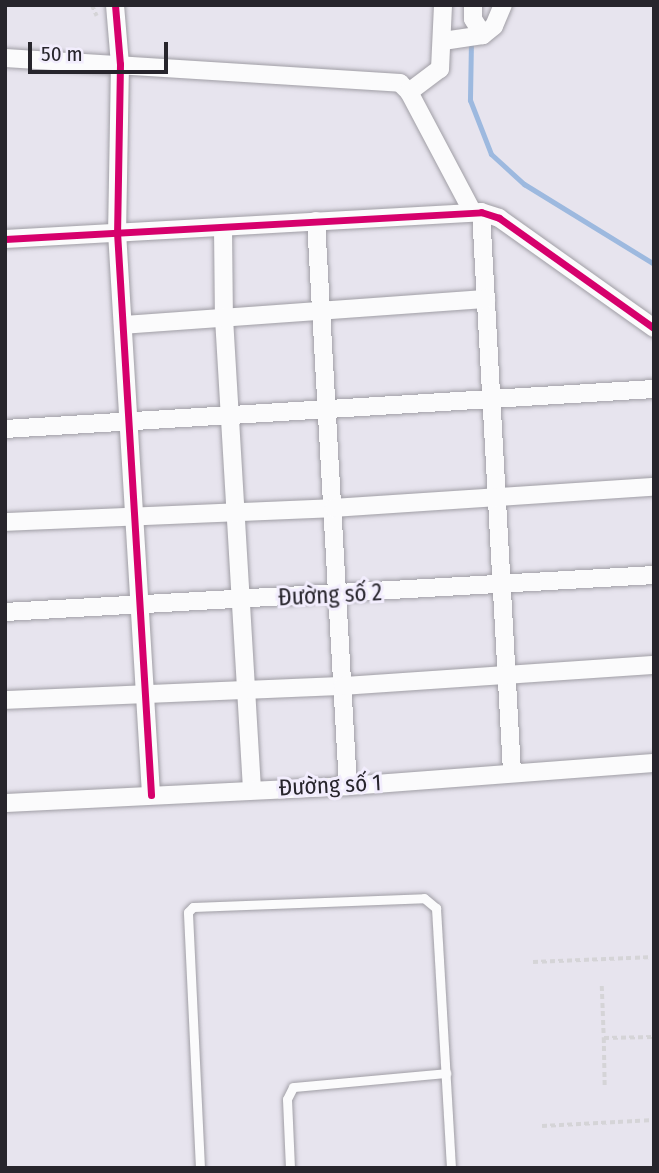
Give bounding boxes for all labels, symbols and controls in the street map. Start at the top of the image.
scale bar [32,28,172,72]
text: 50 m [41,41,83,67]
street label: Đường số 2 [277,578,383,612]
street label: Đường số 1 [278,769,382,801]

